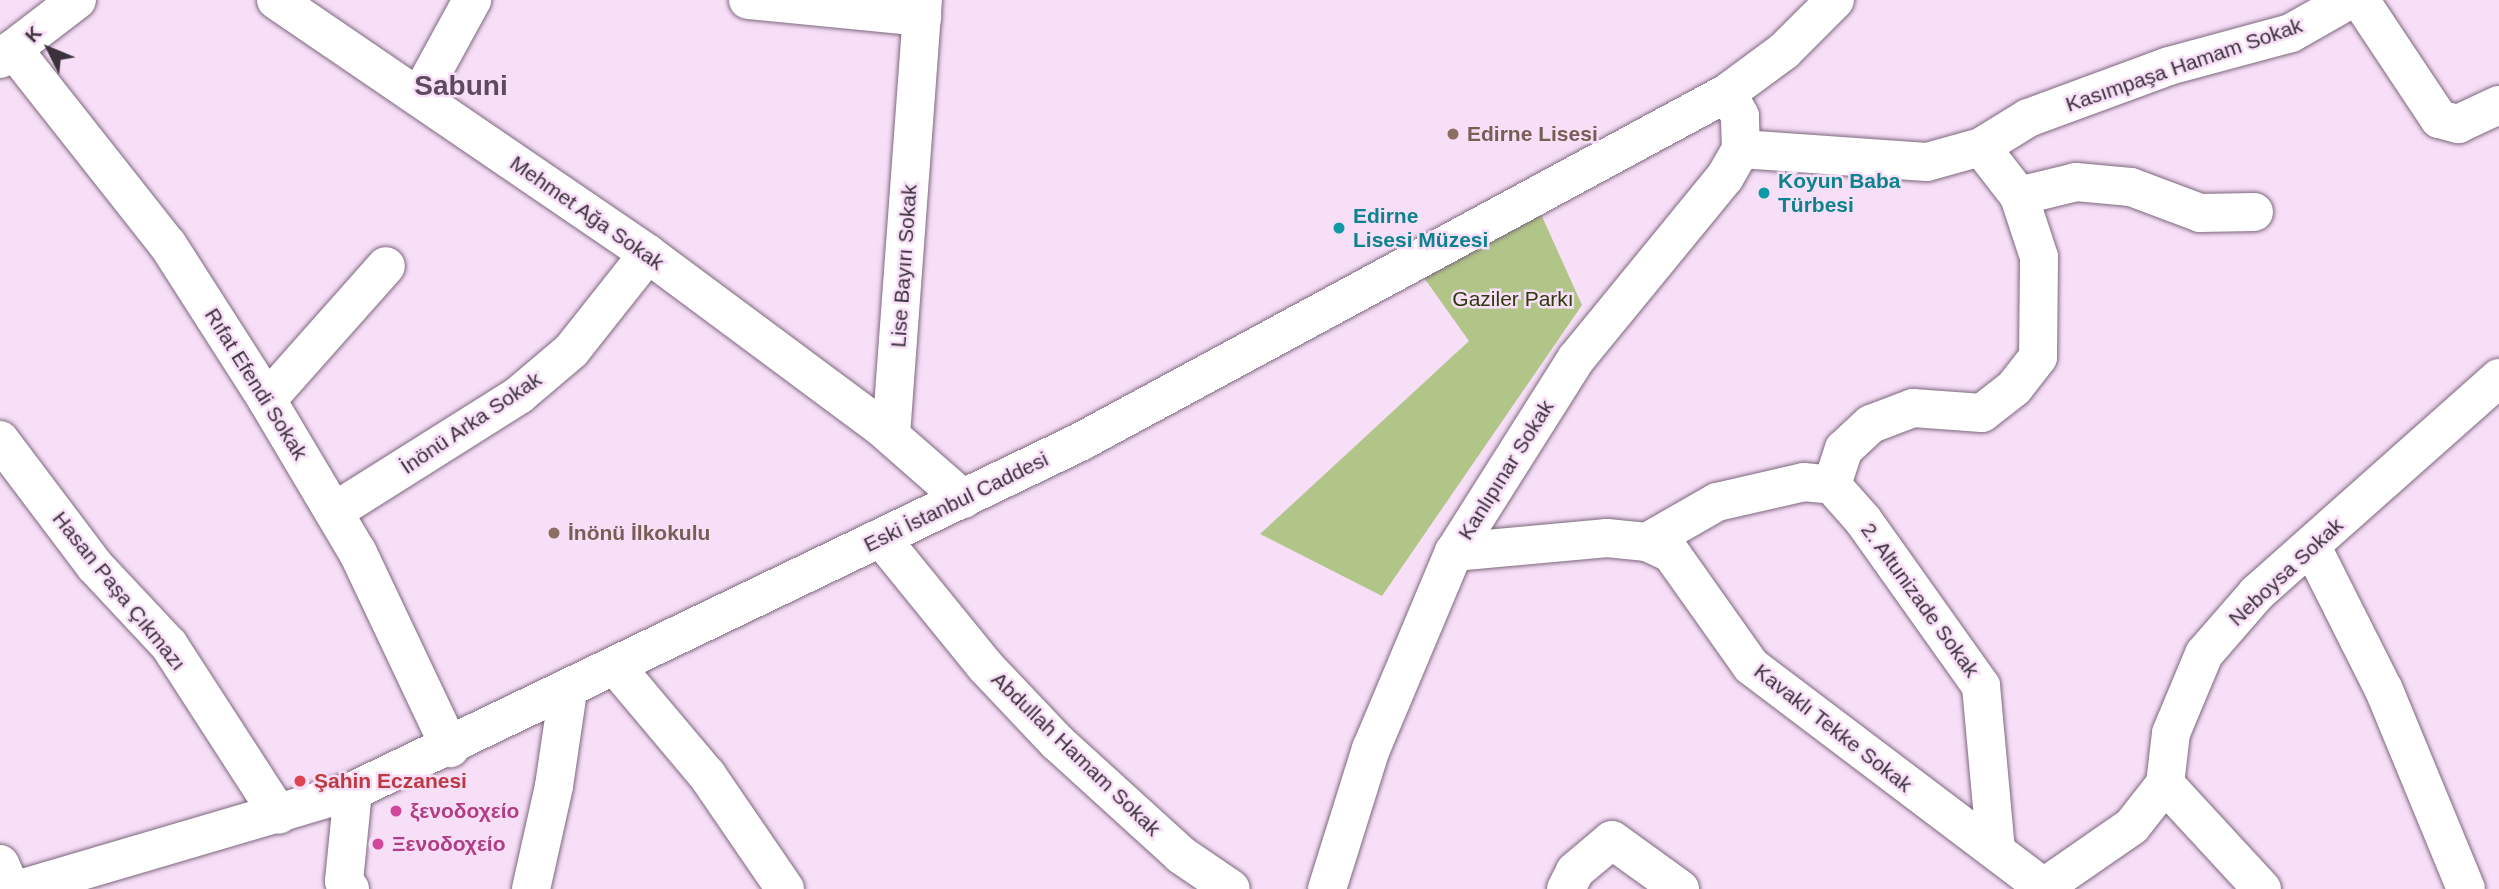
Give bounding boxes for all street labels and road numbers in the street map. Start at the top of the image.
street label: Kasımpaşa Hamam Sokak [2062,13,2306,117]
street label: Mehmet Ağa Sokak [505,150,669,276]
street label: Lise Bayırı Sokak [886,184,922,348]
street label: Rıfat Efendi Sokak [199,304,313,464]
street label: İnönü Arka Sokak [395,366,547,480]
street label: Kanlıpınar Sokak [1453,396,1559,544]
street label: Eski İstanbul Caddesi [860,446,1052,558]
street label: Hasan Paşa Çıkmazı [47,506,191,676]
street label: Neboysa Sokak [2224,513,2348,631]
street label: 2. Altunizade Sokak [1855,518,1985,682]
street label: Kavaklı Tekke Sokak [1749,658,1917,798]
street label: Abdullah Hamam Sokak [986,667,1166,841]

